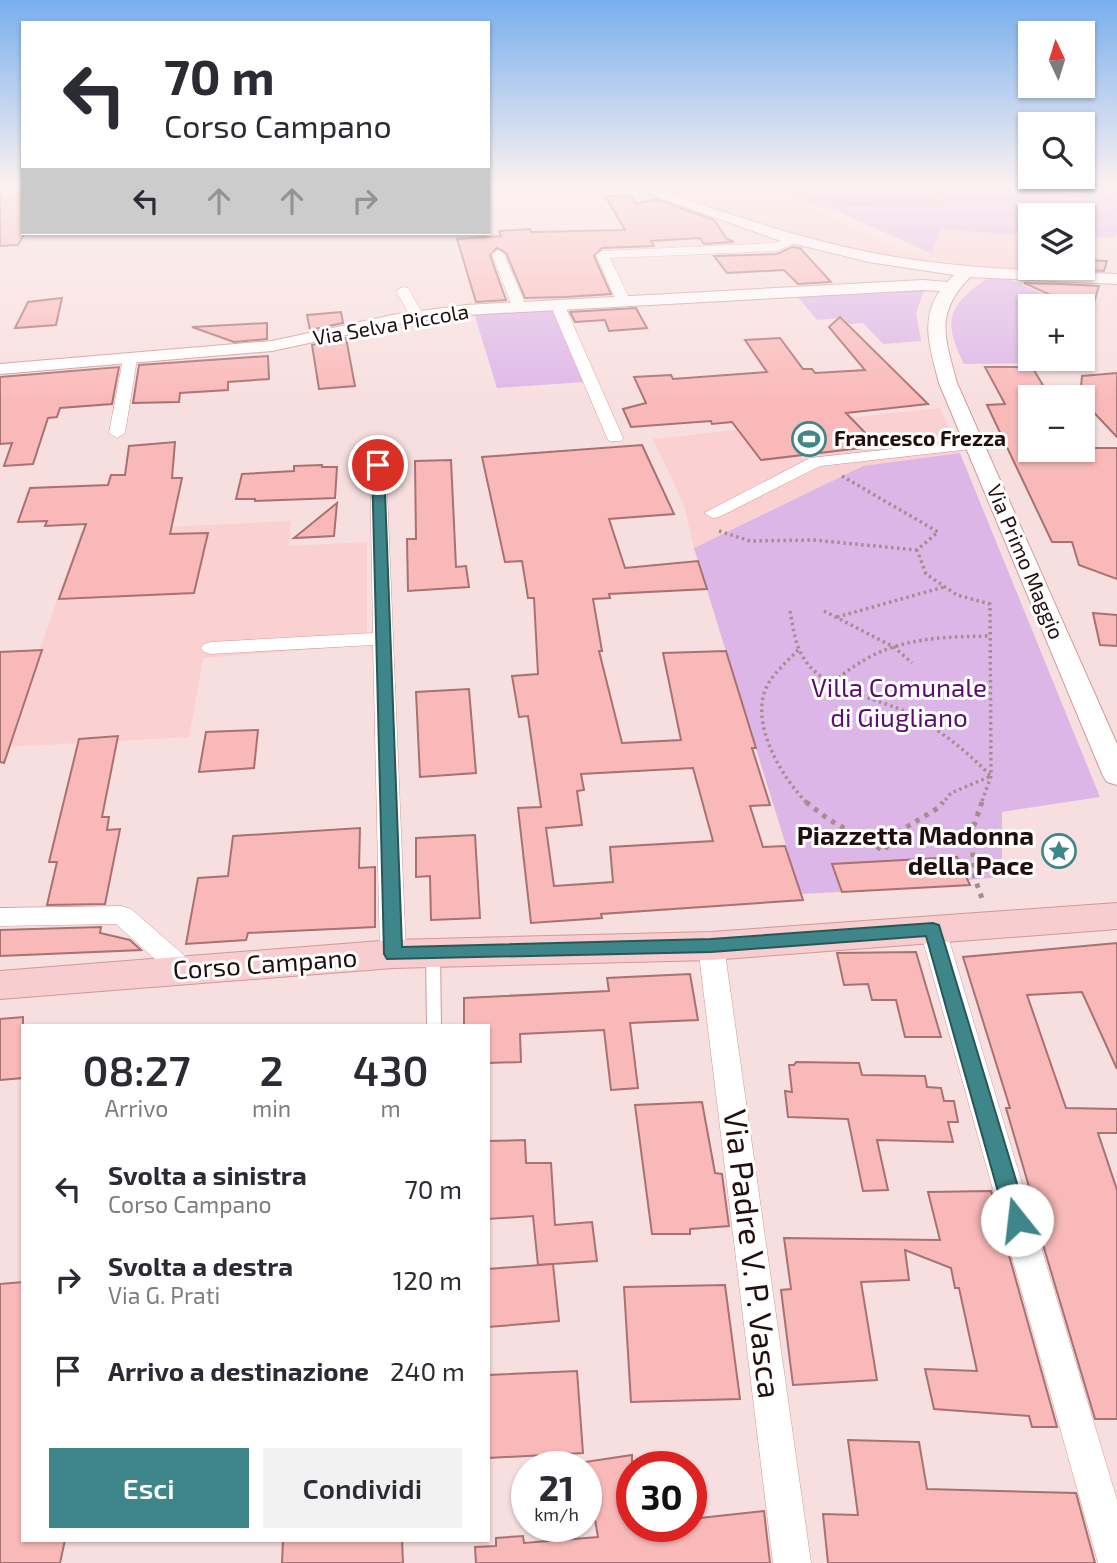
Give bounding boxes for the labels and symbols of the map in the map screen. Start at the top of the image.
north arrow [1018,21,1096,98]
street label: Via Selva Piccola [311,298,471,350]
sports icon: Francesco Frezza [790,420,828,458]
place label: Francesco Frezza [834,425,1006,450]
pin [348,435,408,495]
street label: Via Primo Maggio [982,480,1070,643]
park label: Villa Comunale di Giugliano [811,671,987,732]
place label: Piazzetta Madonna della Pace [797,819,1034,880]
place icon: Piazzetta Madonna della Pace [1040,832,1078,870]
street label: Corso Campano [172,941,358,984]
street label: Via Padre V. P. Vasca [717,1107,791,1400]
position arrow [980,1183,1054,1257]
speed limit sign: 30 [616,1451,707,1542]

